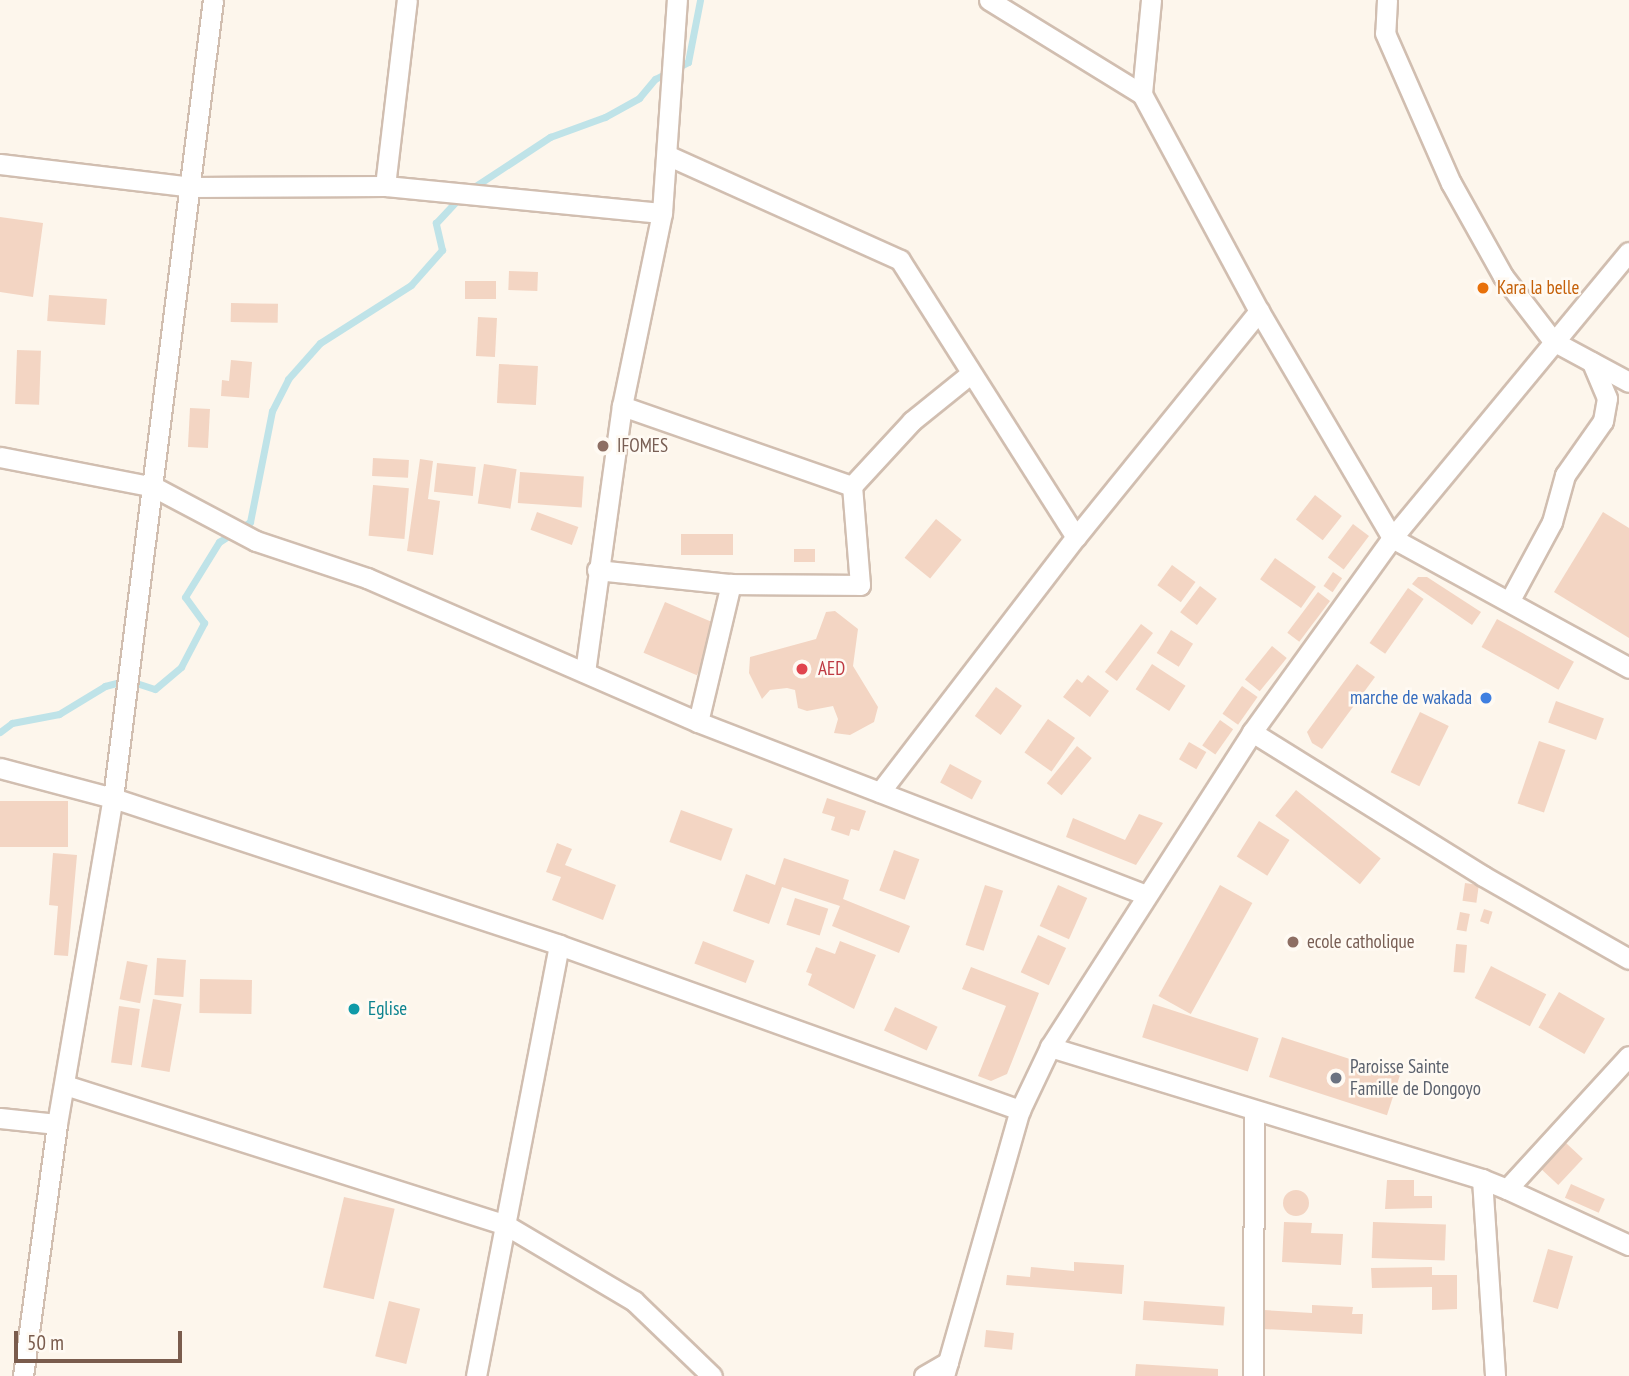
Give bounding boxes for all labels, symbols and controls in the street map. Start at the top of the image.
place label: Kara la belle [1497,277,1579,299]
marker: Kara la belle [1475,280,1491,296]
place label: IFOMES [617,435,668,457]
marker: IFOMES [595,438,611,454]
place label: AED [818,658,845,680]
marker: AED [792,659,812,679]
place label: marche de wakada [1350,687,1472,709]
marker: marche de wakada [1478,690,1494,706]
place label: ecole catholique [1307,931,1415,953]
marker: ecole catholique [1285,934,1301,950]
place label: Eglise [368,998,407,1020]
marker: Eglise [346,1001,362,1017]
place label: Paroisse Sainte Famille de Dongoyo [1350,1056,1481,1100]
marker: Paroisse Sainte Famille de Dongoyo [1328,1070,1344,1086]
scale bar [18,1316,186,1360]
text: 50 m [27,1329,64,1356]

